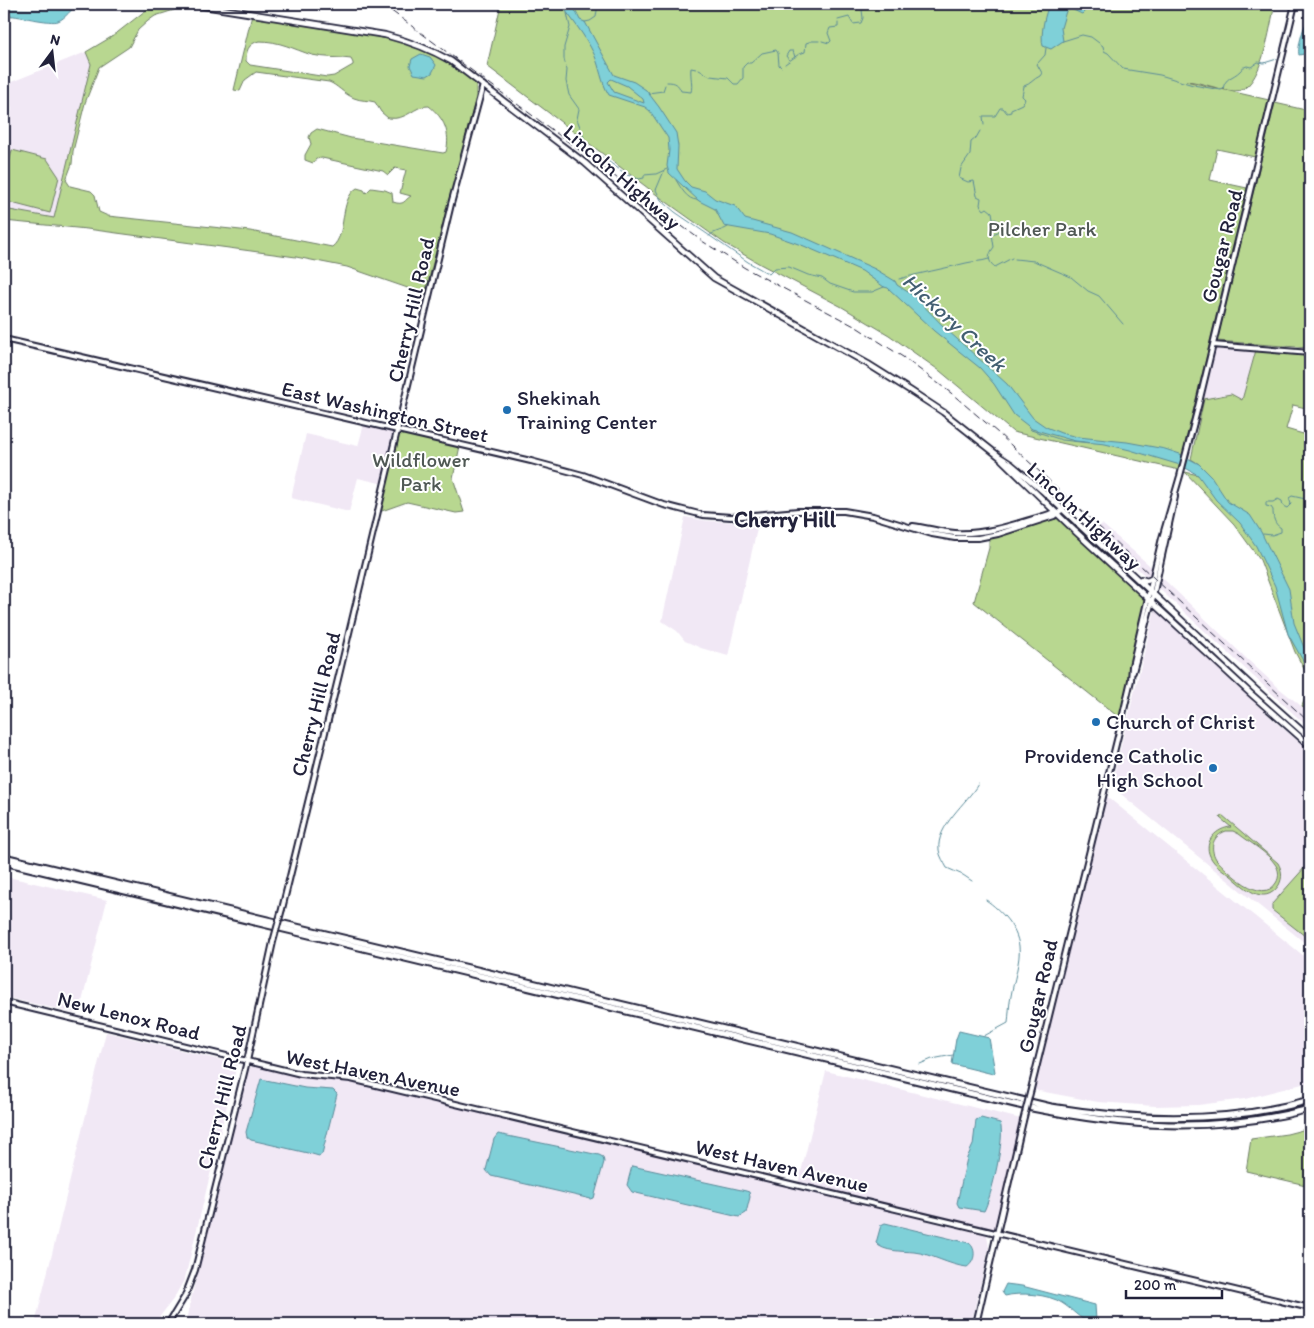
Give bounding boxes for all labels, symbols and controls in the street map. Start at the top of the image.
north arrow [28,28,78,78]
text: N [48,30,62,49]
street label: Lincoln Highway [559,119,686,234]
street label: Gougar Road [1195,186,1248,305]
park label: Pilcher Park [988,216,1097,241]
street label: Cherry Hill Road [382,234,439,385]
water label: Hickory Creek [897,267,1013,379]
street label: East Washington Street [279,376,491,447]
place label: Shekinah Training Center [517,385,657,434]
marker: Shekinah Training Center [501,404,513,416]
park label: Wildflower Park [372,447,471,496]
street label: Lincoln Highway [1022,456,1147,575]
district label: Cherry Hill [734,506,837,533]
street label: Cherry Hill Road [285,628,346,779]
place label: Church of Christ [1106,709,1255,734]
marker: Church of Christ [1090,716,1102,728]
place label: Providence Catholic High School [1024,743,1203,792]
marker: Providence Catholic High School [1207,762,1219,774]
street label: Gougar Road [1012,936,1063,1055]
street label: New Lenox Road [55,986,204,1045]
street label: Cherry Hill Road [191,1021,252,1172]
street label: West Haven Avenue [284,1043,462,1102]
street label: West Haven Avenue [693,1133,871,1198]
scale bar [1126,1268,1223,1300]
text: 200 m [1134,1276,1177,1294]

